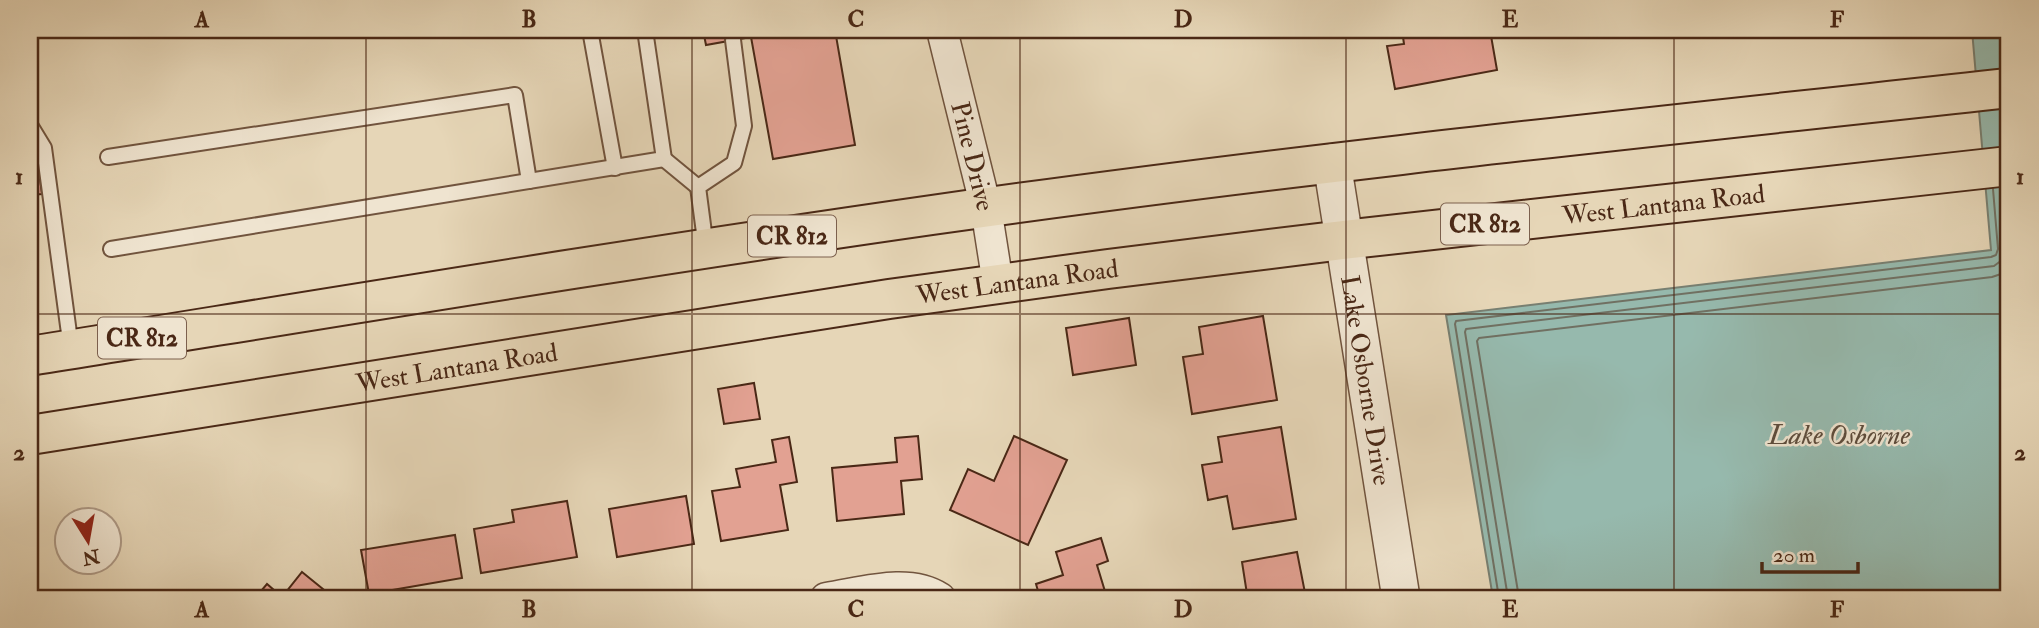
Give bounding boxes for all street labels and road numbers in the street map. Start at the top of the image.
street label: Pine Drive [943,99,1001,214]
street label: West Lantana Road [1560,178,1767,233]
road number: CR 812 [1441,204,1529,244]
road number: CR 812 [748,216,836,256]
street label: West Lantana Road [913,253,1120,312]
street label: Lake Osborne Drive [1333,273,1398,488]
road number: CR 812 [98,318,186,358]
street label: West Lantana Road [353,337,560,400]

